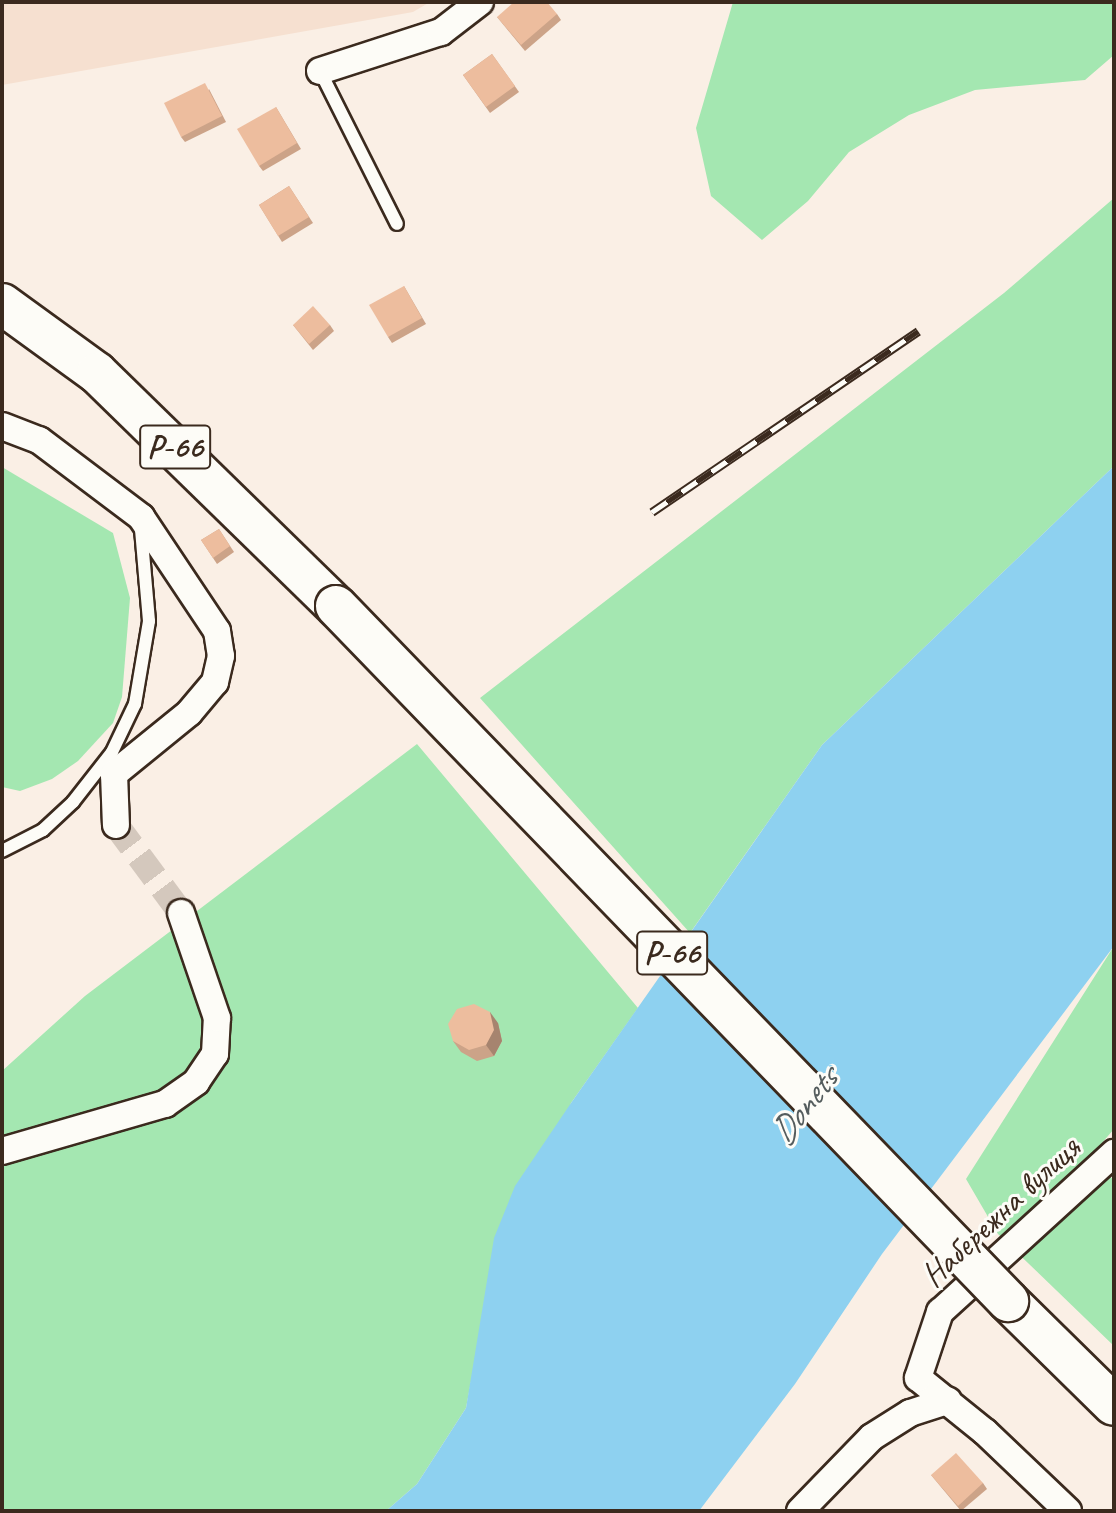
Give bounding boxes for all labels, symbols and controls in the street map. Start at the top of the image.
road number: Р-66 [139,419,211,475]
road number: Р-66 [636,925,708,981]
water label: Donets [761,1059,847,1153]
street label: Набережна вулиця [912,1127,1088,1295]

